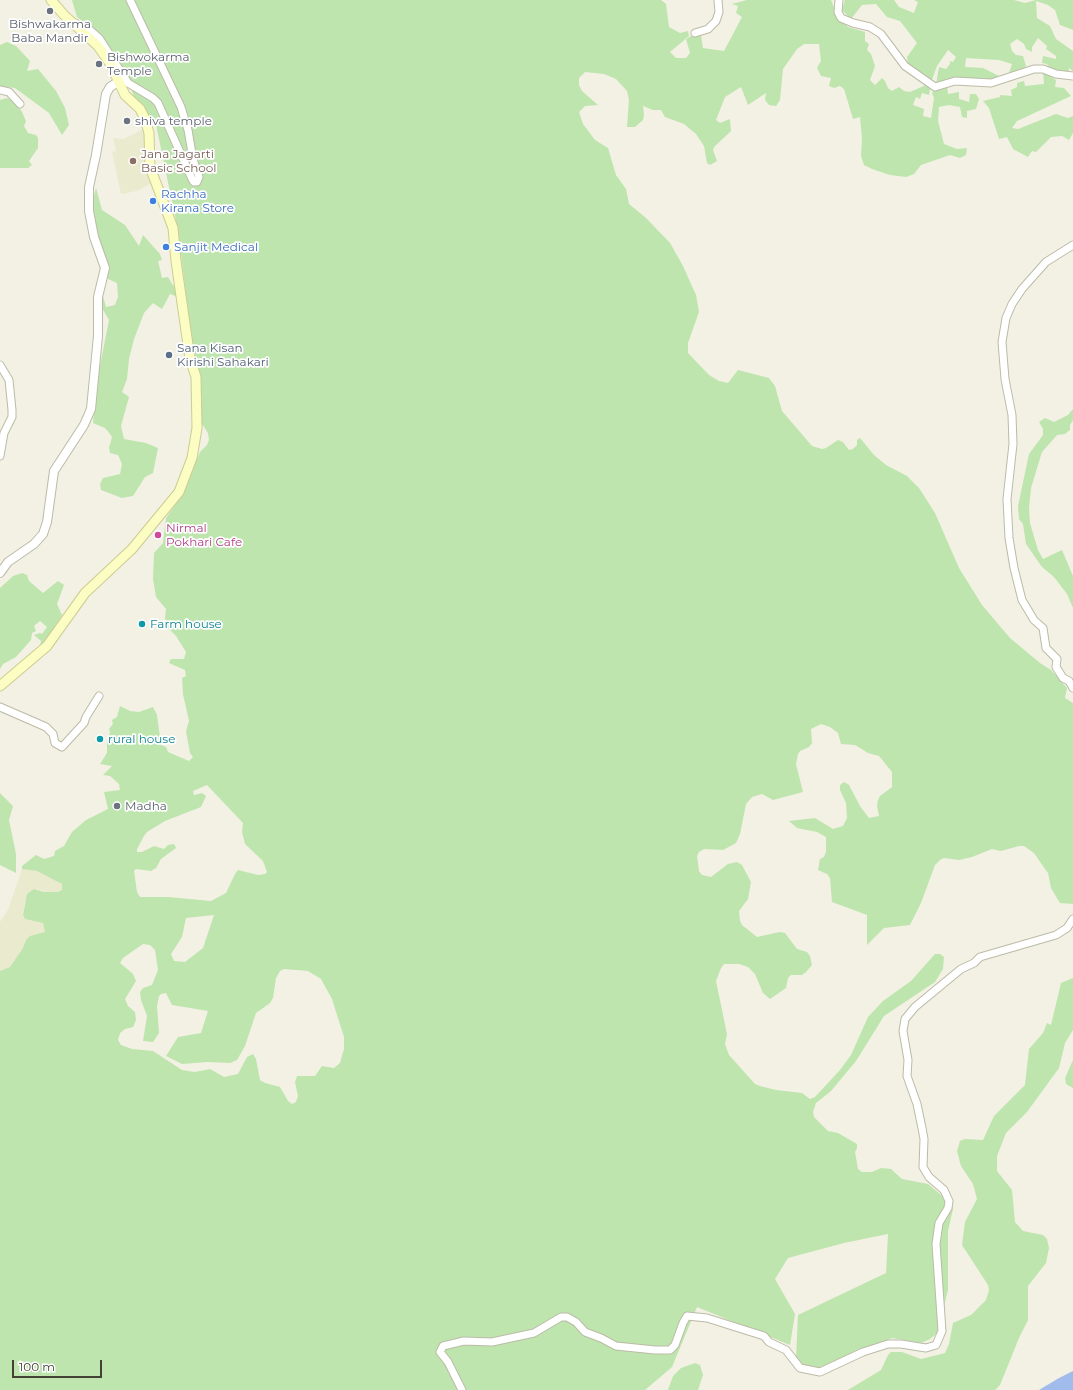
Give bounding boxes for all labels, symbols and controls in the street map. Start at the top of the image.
marker: Bishwakarma Baba Mandir [45,6,55,16]
place label: Bishwakarma Baba Mandir [9,17,91,45]
place label: Bishwokarma Temple [107,50,190,78]
marker: Bishwokarma Temple [94,59,104,69]
place label: shiva temple [135,114,212,128]
marker: shiva temple [122,116,132,126]
place label: Jana Jagarti Basic School [141,147,217,175]
marker: Jana Jagarti Basic School [128,156,138,166]
place label: Rachha Kirana Store [161,187,234,215]
marker: Rachha Kirana Store [148,196,158,206]
place label: Sanjit Medical [174,240,258,254]
marker: Sanjit Medical [161,242,171,252]
place label: Sana Kisan Kirishi Sahakari [177,341,269,369]
marker: Sana Kisan Kirishi Sahakari [164,350,174,360]
place label: Nirmal Pokhari Cafe [166,521,242,549]
marker: Nirmal Pokhari Cafe [153,530,163,540]
place label: Farm house [150,617,222,631]
marker: Farm house [137,619,147,629]
place label: rural house [108,732,175,746]
marker: rural house [95,734,105,744]
place label: Madha [125,799,167,813]
marker: Madha [112,801,122,811]
scale bar [14,1352,104,1378]
text: 100 m [19,1359,55,1374]

